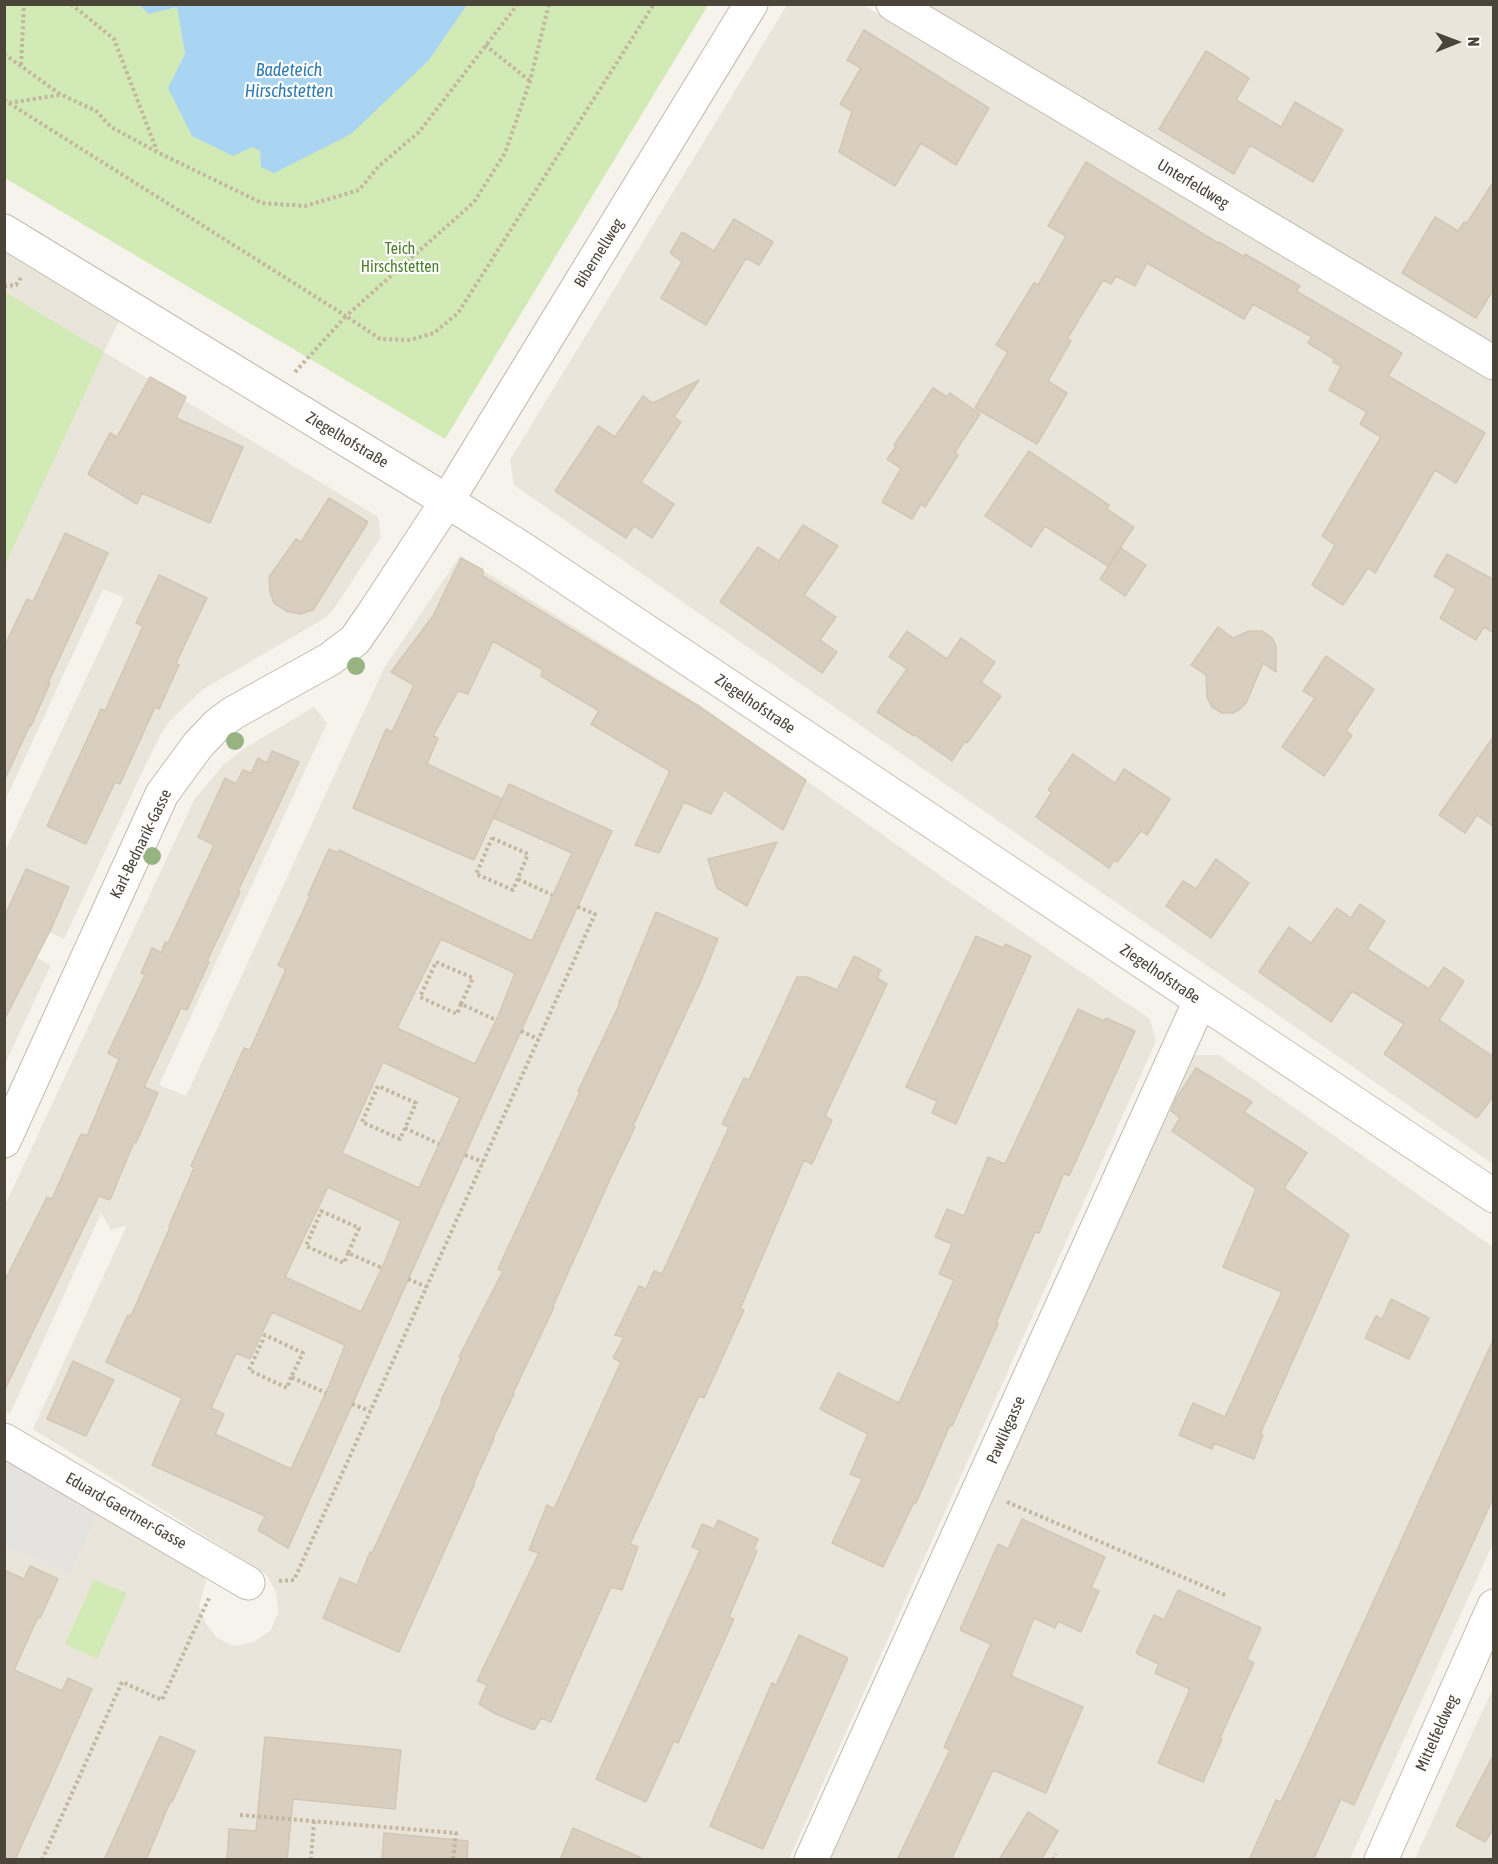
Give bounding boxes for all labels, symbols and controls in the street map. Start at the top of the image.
north arrow [1426,12,1486,72]
text: N [1465,37,1483,47]
water label: Badeteich Hirschstetten [245,59,333,101]
street label: Unterfeldweg [1154,155,1232,213]
street label: Bibernellweg [570,215,628,291]
park label: Teich Hirschstetten [361,239,439,277]
street label: Ziegelhofstraße [302,408,392,472]
street label: Ziegelhofstraße [711,670,799,738]
street label: Karl-Bednarik-Gasse [106,786,176,902]
street label: Ziegelhofstraße [1116,940,1204,1008]
street label: Pawlikgasse [983,1393,1029,1467]
street label: Eduard-Gaertner-Gasse [62,1469,190,1553]
street label: Mittelfeldweg [1412,1692,1462,1774]

